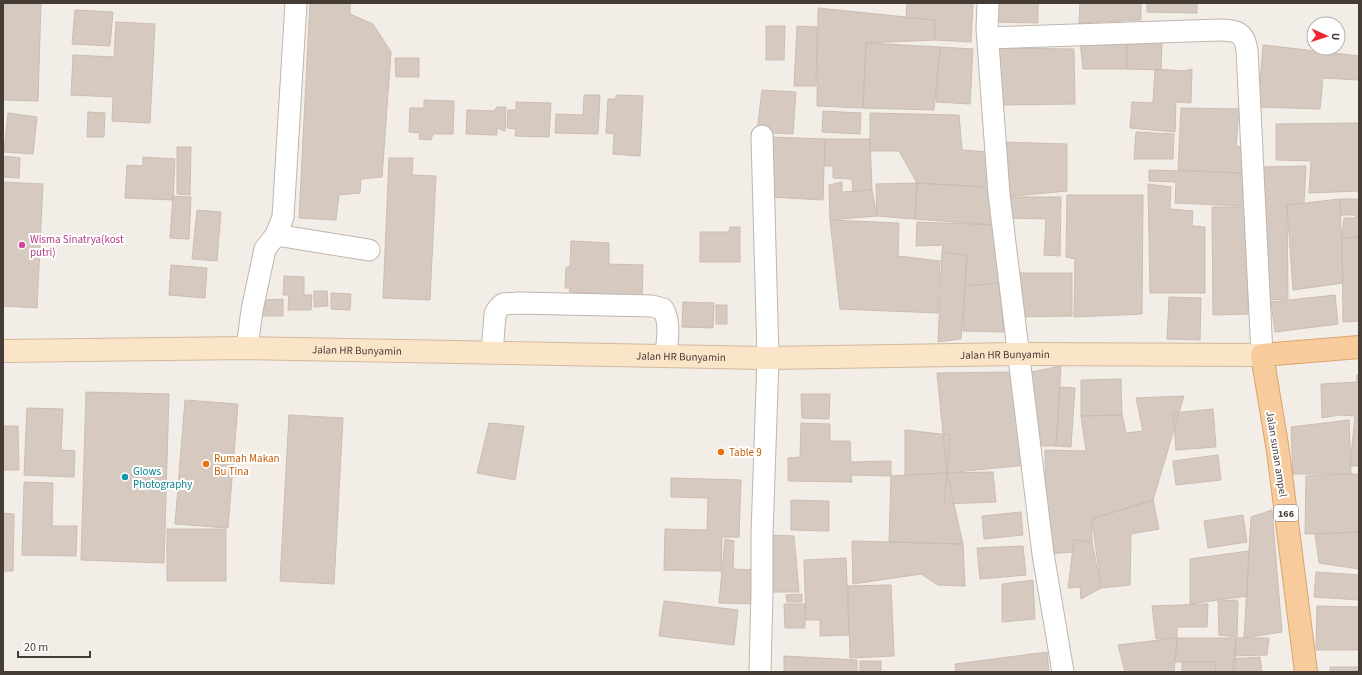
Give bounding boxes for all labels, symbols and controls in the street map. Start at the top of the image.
north arrow [1306,16,1346,56]
text: U [1328,32,1343,41]
place label: Wisma Sinatrya(kost putri) [30,232,124,260]
marker: Wisma Sinatrya(kost putri) [17,240,27,250]
street label: Jalan HR Bunyamin [312,342,402,359]
street label: Jalan HR Bunyamin [960,347,1050,363]
street label: Jalan HR Bunyamin [636,348,726,365]
street label: Jalan sunan ampel [1262,410,1291,498]
place label: Table 9 [729,445,762,460]
marker: Table 9 [716,447,726,457]
place label: Rumah Makan Bu Tina [214,451,280,479]
marker: Rumah Makan Bu Tina [201,459,211,469]
place label: Glows Photography [133,464,192,492]
marker: Glows Photography [120,472,130,482]
road number: 166 [1274,505,1298,521]
scale bar [18,633,90,659]
text: 20 m [24,639,48,656]

